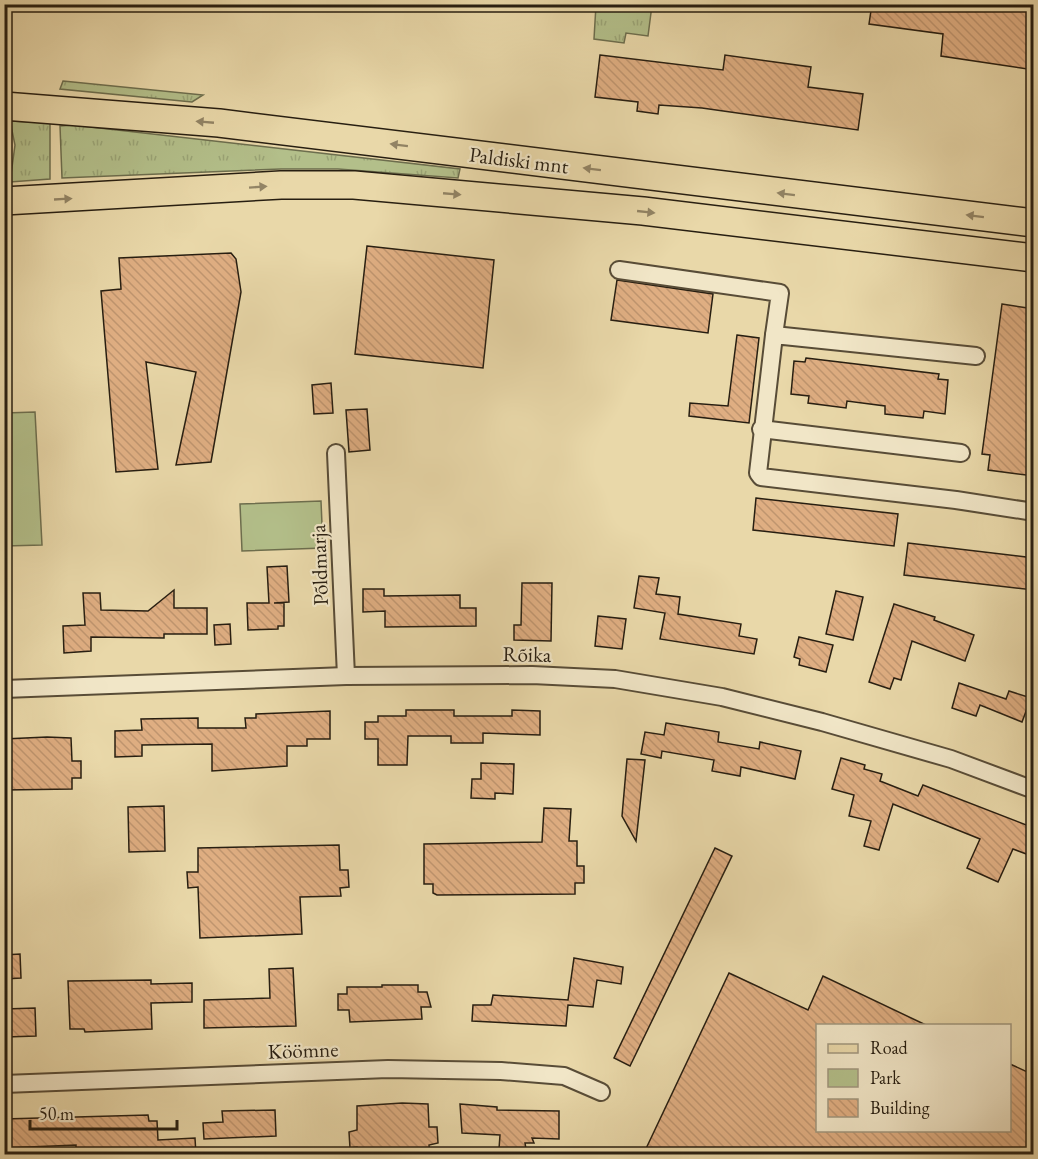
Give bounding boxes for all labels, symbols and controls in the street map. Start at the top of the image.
one-way arrow [195,117,214,127]
one-way arrow [389,140,408,150]
street label: Paldiski mnt [468,141,571,180]
one-way arrow [583,164,602,174]
one-way arrow [248,182,267,191]
one-way arrow [443,189,462,199]
one-way arrow [776,189,795,198]
one-way arrow [53,194,72,203]
one-way arrow [637,207,656,217]
one-way arrow [966,211,985,221]
street label: Põldmarja [304,523,334,606]
street label: Rõika [502,640,552,668]
legend [816,1024,1011,1132]
street label: Köömne [267,1035,339,1065]
text: Road [870,1036,909,1059]
text: Park [870,1066,901,1089]
scale bar [30,1093,177,1131]
text: Building [870,1096,930,1119]
text: 50 m [39,1102,74,1125]

